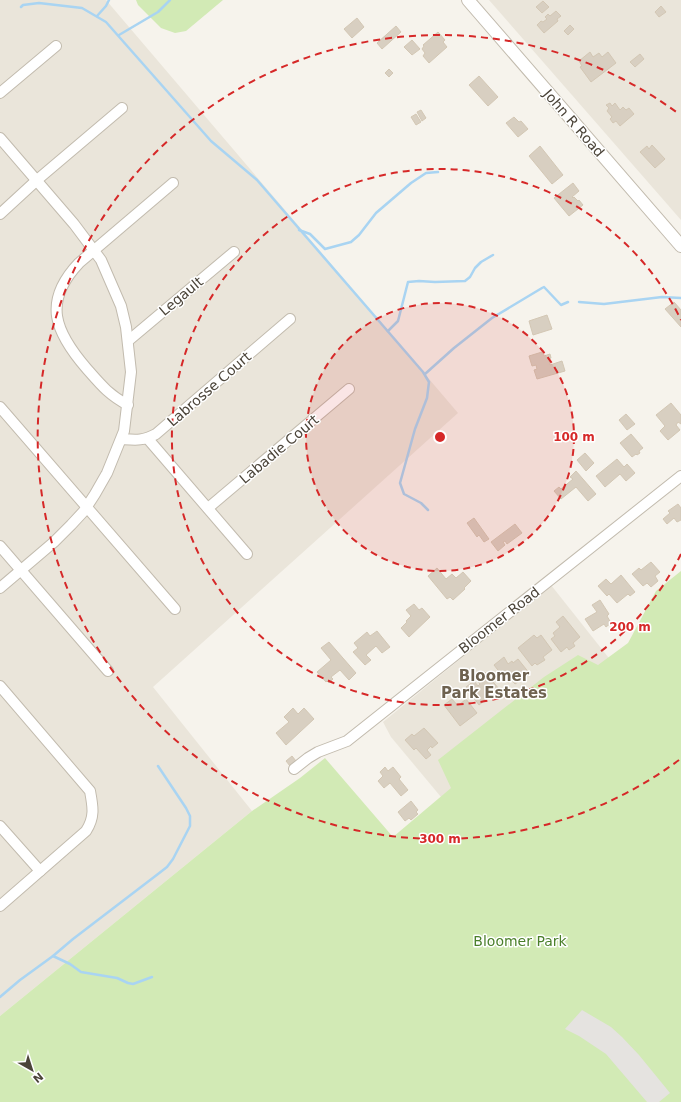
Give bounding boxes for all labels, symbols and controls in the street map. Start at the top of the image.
street label: John R Road [540,85,608,160]
street label: Legault [156,273,206,319]
street label: Labrosse Court [164,348,254,430]
street label: Labadie Court [236,411,322,487]
centre of rings [433,430,447,444]
text: 100 m [553,430,595,444]
street label: Bloomer Road [455,583,543,657]
text: 200 m [609,620,651,634]
district label: Bloomer Park Estates [441,667,547,702]
text: 300 m [419,832,461,846]
park label: Bloomer Park [473,933,568,949]
north arrow [12,1050,52,1090]
text: N [30,1069,46,1085]

